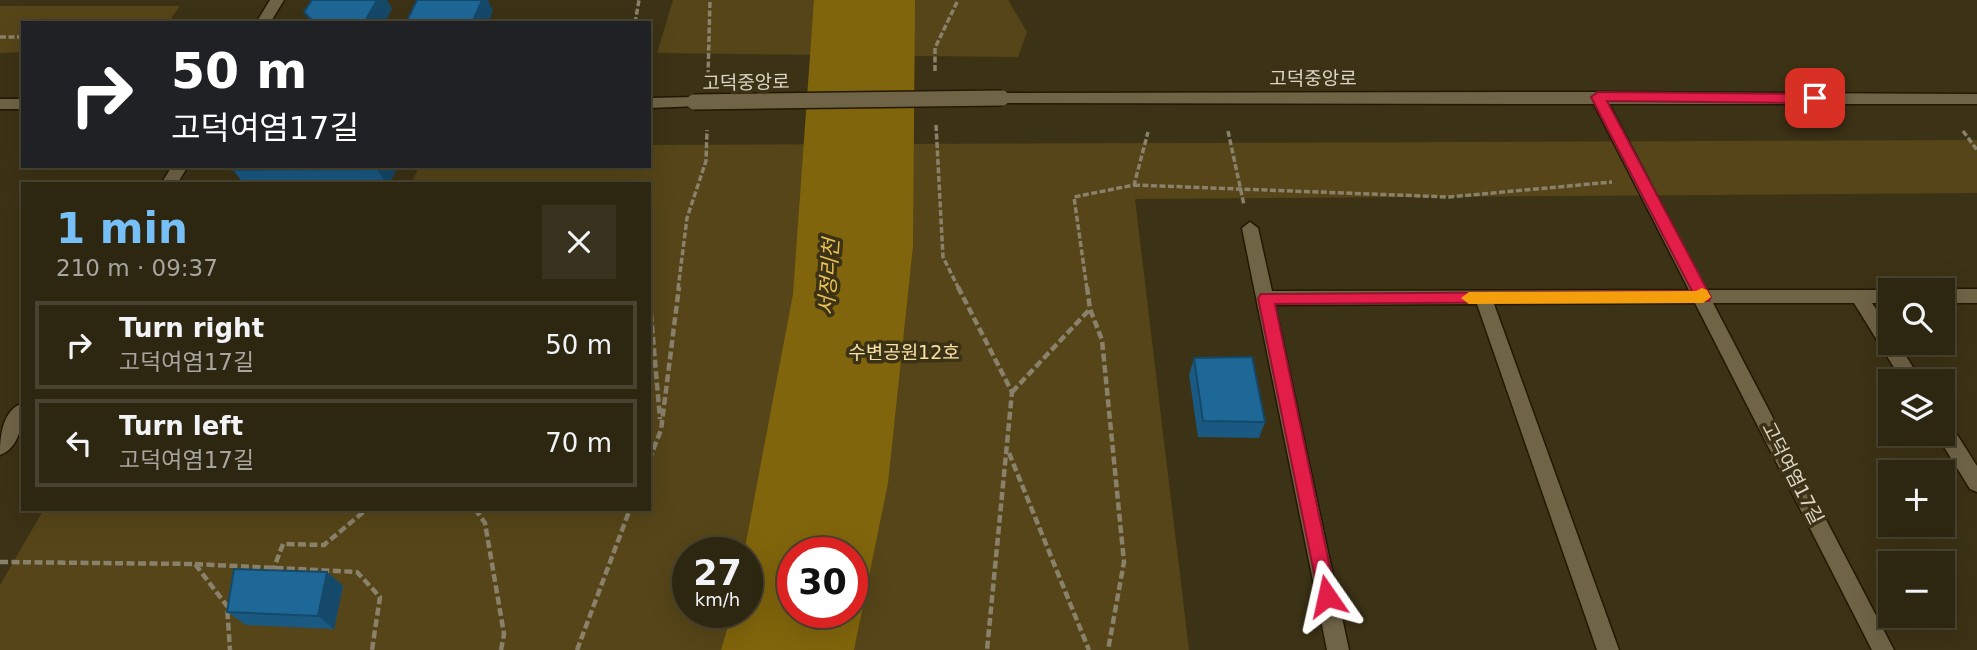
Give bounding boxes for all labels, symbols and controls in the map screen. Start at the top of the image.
text: 50 m [171,43,307,100]
icon: right [56,49,147,140]
street label: 고덕중앙로 [1269,67,1357,89]
pin [1785,68,1845,128]
street label: 고덕중앙로 [702,70,790,94]
icon: arrive [1796,79,1834,117]
text: 고덕여염17길 [171,109,359,147]
text: 1 min [56,204,188,253]
button: close [542,205,616,279]
water label: 서정리천 [814,235,844,316]
text: 210 m · 09:37 [56,255,218,281]
map controls [1878,278,1955,628]
button: search [1878,278,1955,355]
text: Turn right [119,313,264,343]
icon: right [60,326,98,364]
text: 50 m [545,330,612,360]
park label: 수변공원12호 [848,341,960,363]
text: 고덕여염17길 [119,349,254,375]
button: layers [1878,369,1955,446]
text: Turn left [119,411,243,441]
street label: 고덕여염17길 [1758,418,1828,528]
icon: left [60,424,98,462]
text: 70 m [545,428,612,458]
text: 고덕여염17길 [119,447,254,473]
button: + [1878,460,1955,537]
speed limit sign: 30 [777,537,868,628]
button: − [1878,551,1955,628]
text: 27 [693,553,742,593]
position arrow [1290,559,1364,633]
text: km/h [695,589,740,610]

